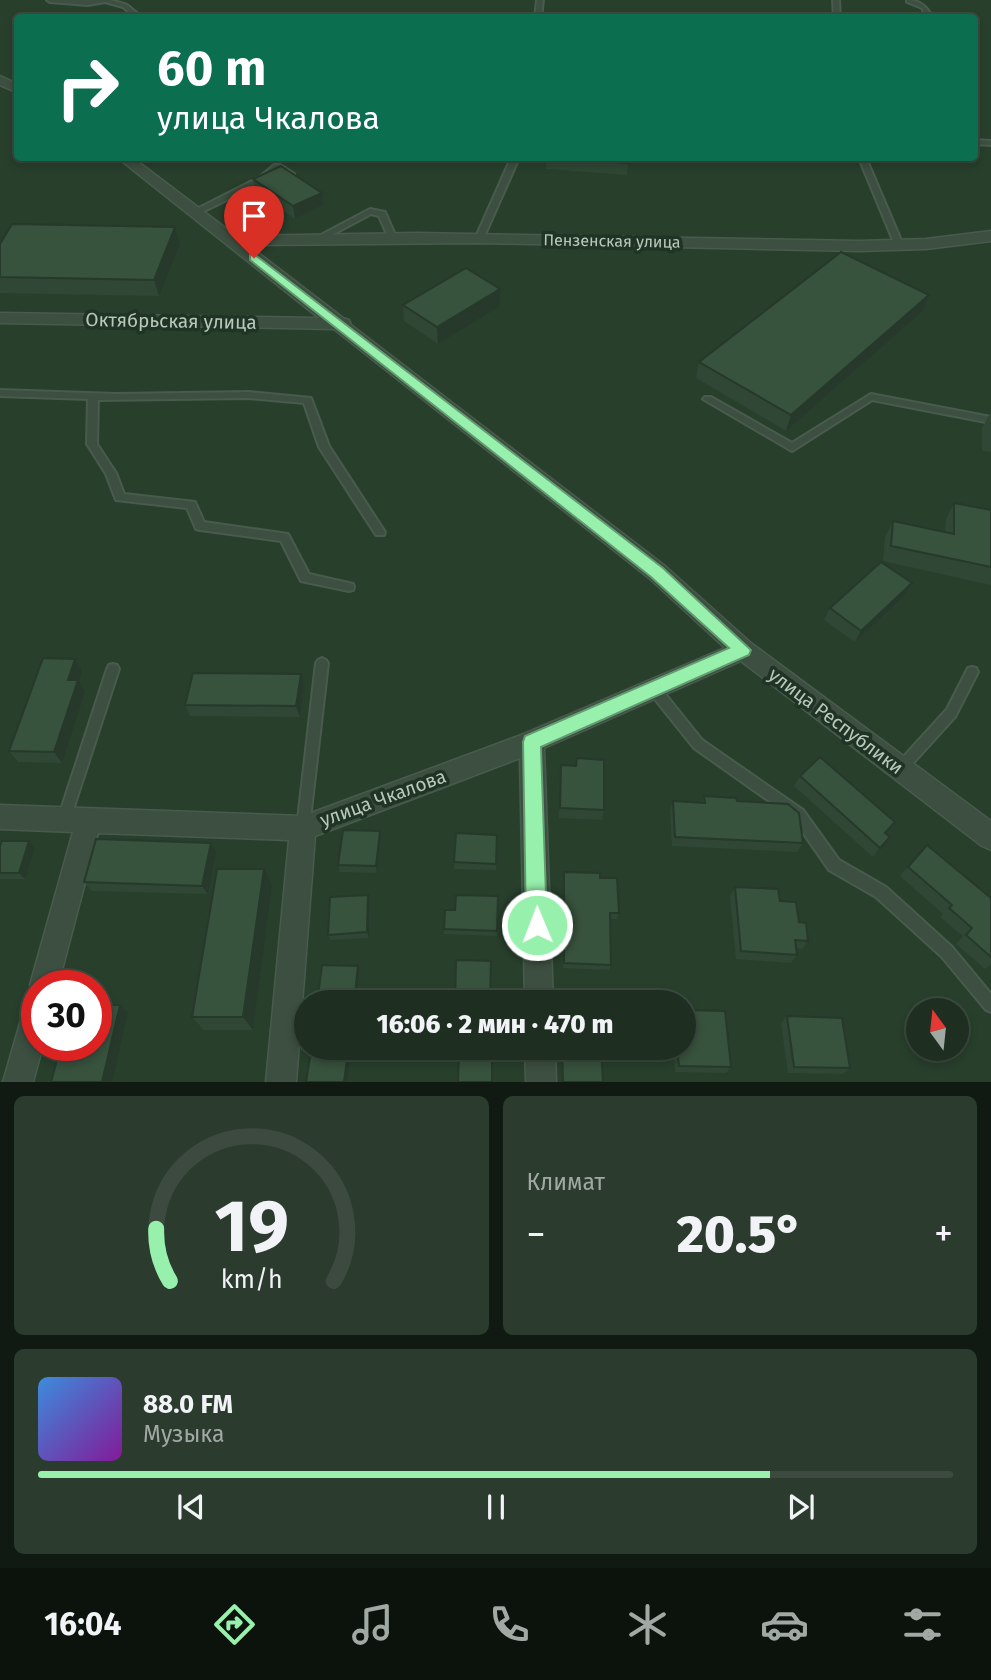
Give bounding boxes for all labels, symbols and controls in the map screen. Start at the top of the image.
text: 60 m [157,39,266,98]
icon: right [42,42,133,133]
text: улица Чкалова [157,99,380,137]
pin [224,186,284,258]
icon: arrive [235,197,273,235]
street label: Пензенская улица [543,230,681,252]
street label: Октябрьская улица [85,308,257,334]
street label: улица Республики [764,663,908,779]
street label: улица Чкалова [317,765,449,831]
position arrow [500,888,574,962]
speed limit sign: 30 [21,970,112,1061]
north arrow [906,998,970,1060]
map controls [906,998,969,1061]
text: 16:06 · 2 мин · 470 m [377,1009,613,1040]
text: Климат [527,1168,605,1196]
text: 19 [214,1184,289,1271]
text: 20.5° [677,1203,803,1266]
text: − [527,1211,546,1257]
text: + [934,1211,953,1257]
text: km/h [220,1265,282,1295]
text: 88.0 FM [143,1389,233,1420]
text: Музыка [143,1420,224,1448]
icon: previous [172,1488,210,1526]
icon: pause [477,1488,515,1526]
icon: next [782,1488,820,1526]
icon: directions [210,1600,259,1649]
icon: music [348,1600,397,1649]
icon: phone [485,1600,534,1649]
icon: climate [623,1600,672,1649]
icon: car [760,1600,809,1649]
icon: filters [898,1600,947,1649]
text: 16:04 [44,1605,122,1643]

